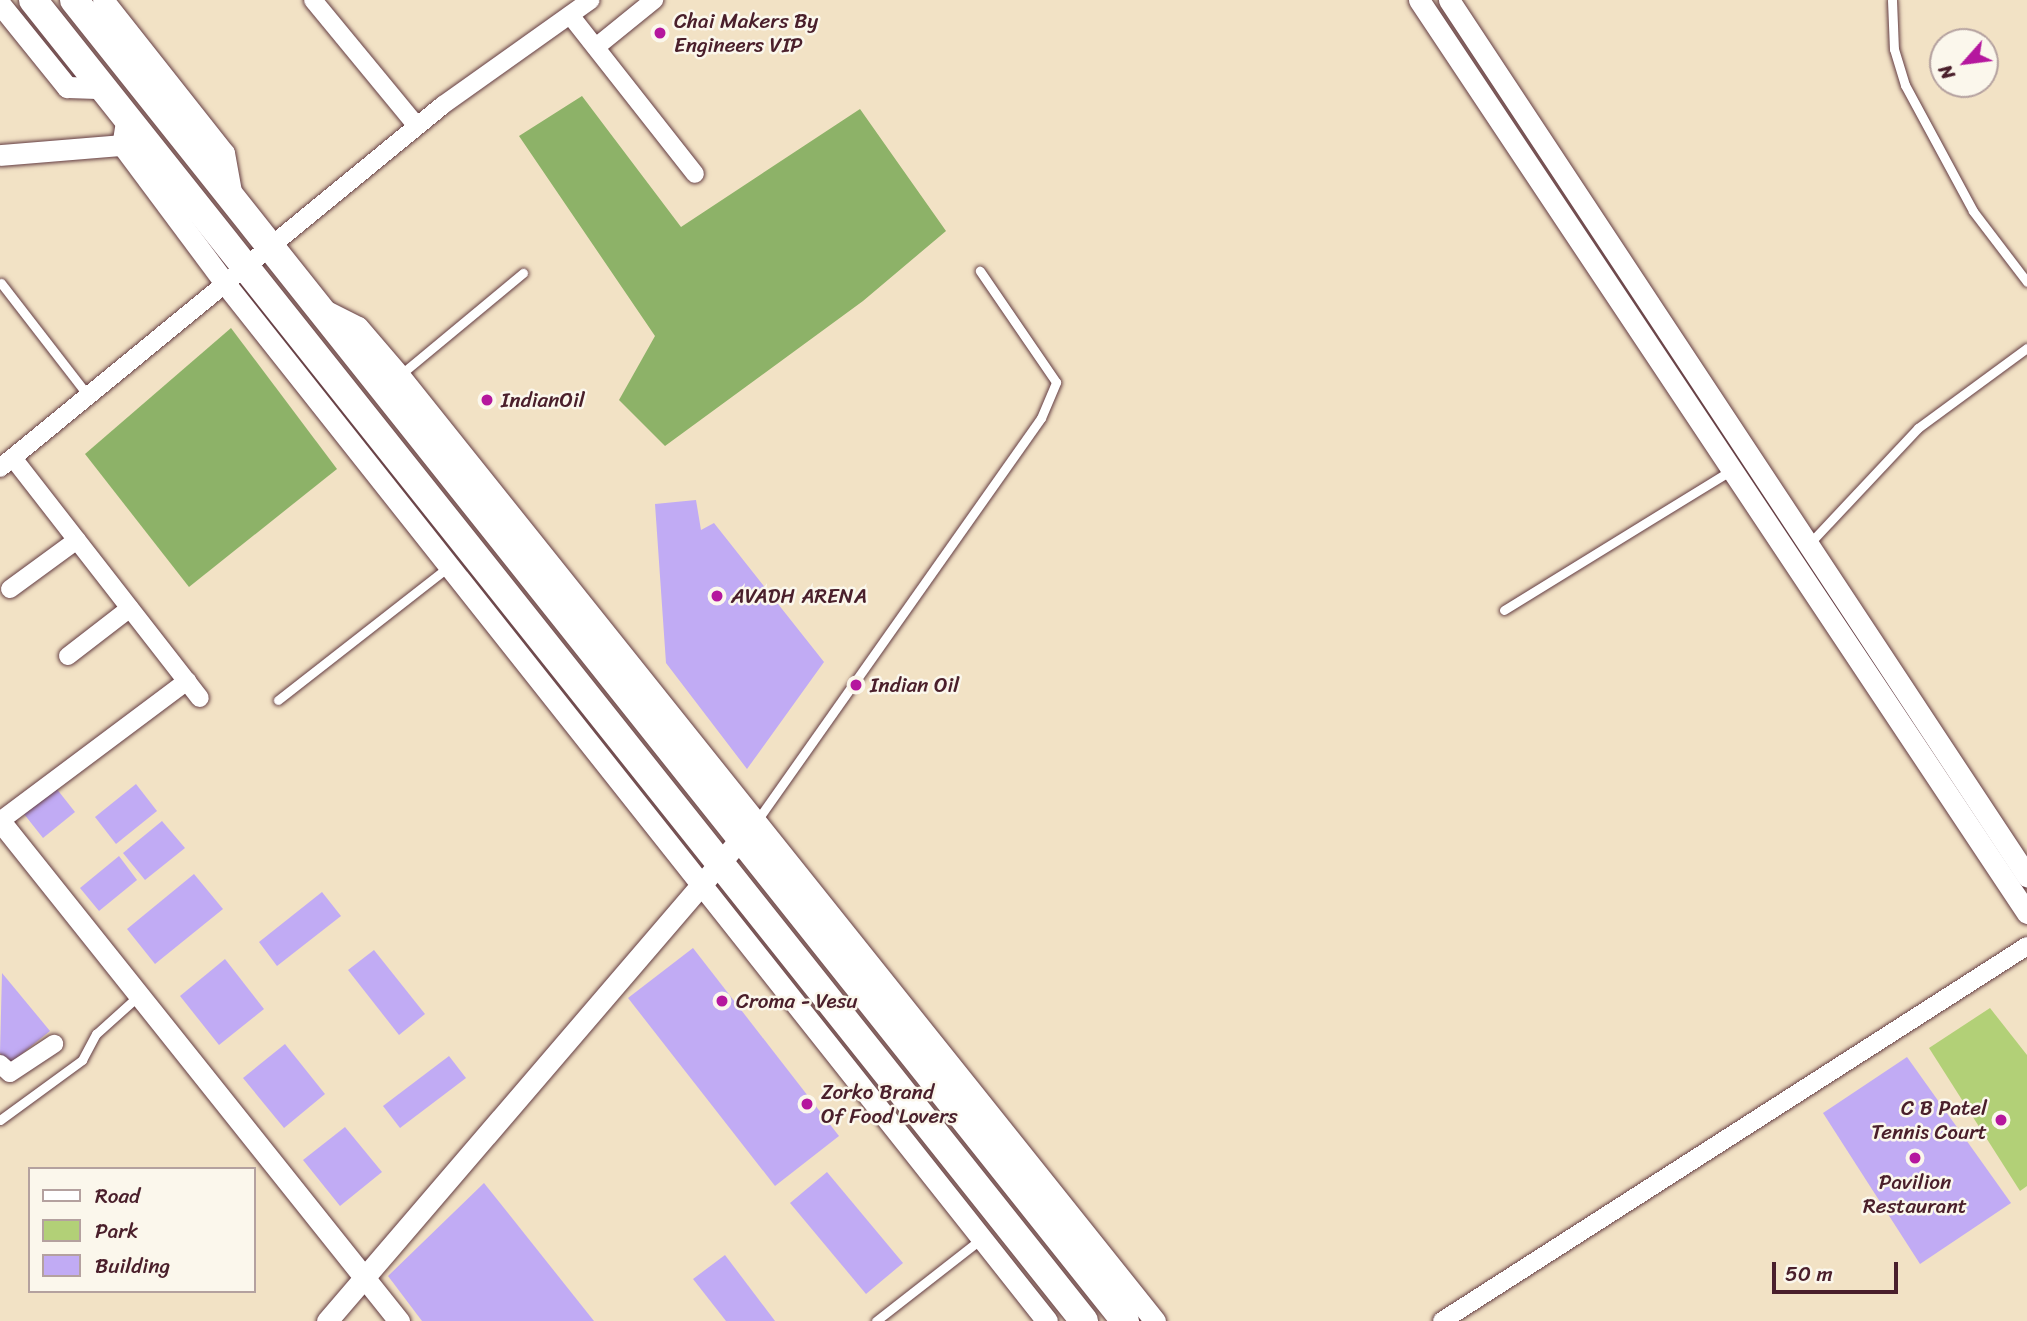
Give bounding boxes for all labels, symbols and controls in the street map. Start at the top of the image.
place label: Chai Makers By Engineers VIP [674,8,816,58]
marker: Chai Makers By Engineers VIP [652,25,668,41]
north arrow [1929,28,1999,98]
text: N [1929,59,1964,86]
place label: IndianOil [501,387,585,413]
marker: IndianOil [479,392,495,408]
place label: AVADH ARENA [731,583,867,609]
marker: AVADH ARENA [709,588,725,604]
place label: Indian Oil [870,672,959,698]
marker: Indian Oil [848,677,864,693]
place label: Croma - Vesu [736,988,858,1014]
marker: Croma - Vesu [714,993,730,1009]
place label: Zorko Brand Of Food Lovers [821,1079,957,1129]
place label: C B Patel Tennis Court [1871,1095,1987,1145]
marker: Zorko Brand Of Food Lovers [799,1096,815,1112]
marker: C B Patel Tennis Court [1993,1112,2009,1128]
marker: Pavilion Restaurant [1907,1150,1923,1166]
legend [28,1167,256,1293]
place label: Pavilion Restaurant [1863,1169,1967,1219]
text: Road [95,1177,140,1215]
text: Park [95,1212,138,1250]
text: Building [95,1247,170,1285]
scale bar [1775,1248,1901,1292]
text: 50 m [1785,1255,1833,1293]

